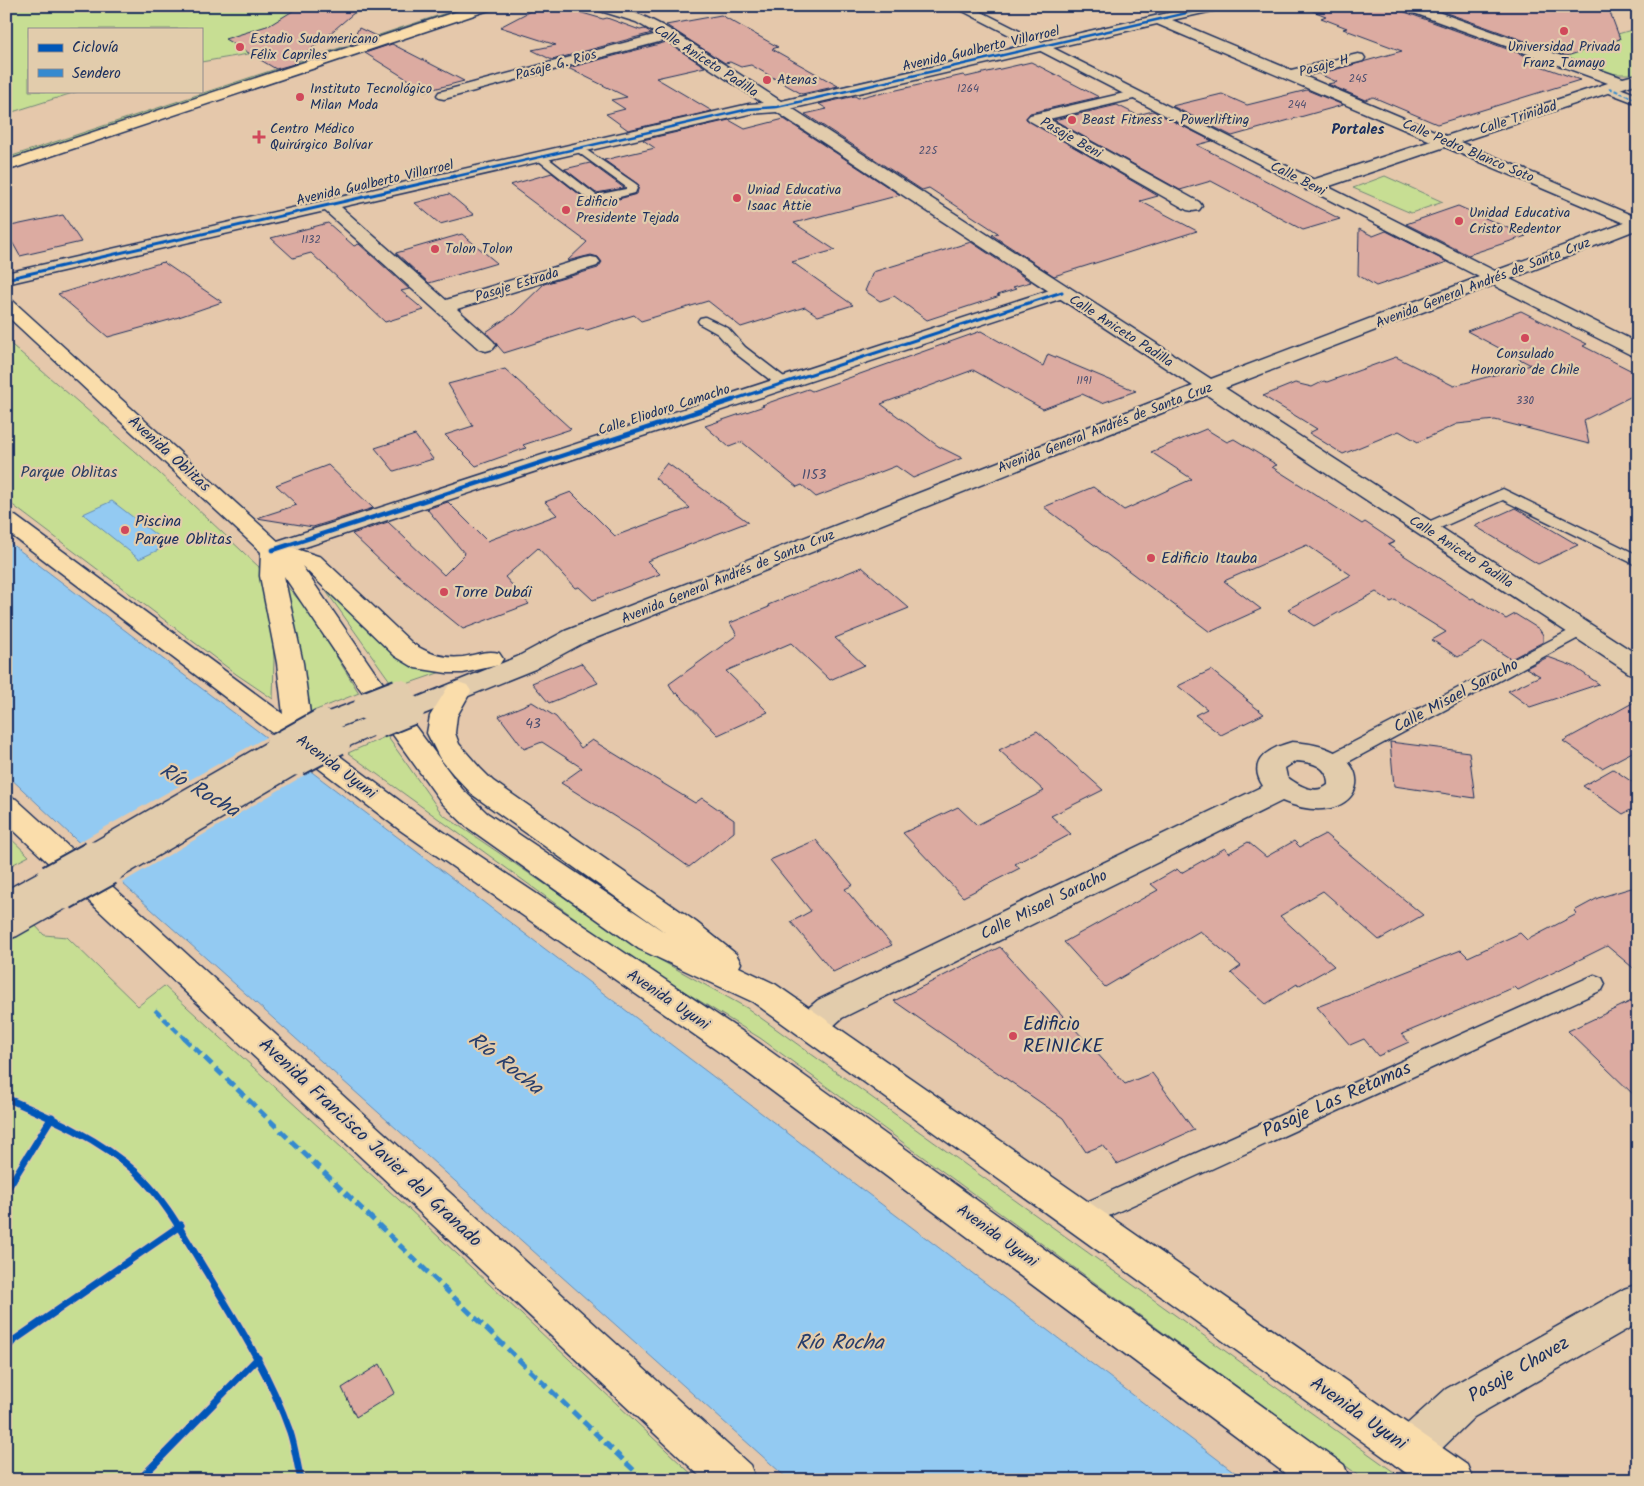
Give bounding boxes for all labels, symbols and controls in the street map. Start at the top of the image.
street label: Calle Aniceto Padilla [649,19,763,103]
street label: Avenida Gualberto Villarroel [900,20,1063,78]
marker: Universidad Privada Franz Tamayo [1558,25,1570,37]
legend [28,28,202,92]
place label: Estadio Sudamericano Félix Capriles [250,28,378,66]
text: Ciclovía [72,36,119,60]
place label: Universidad Privada Franz Tamayo [1507,36,1621,74]
marker: Estadio Sudamericano Félix Capriles [234,41,246,53]
street label: Pasaje G. Rios [513,44,599,86]
street label: Pasaje H [1296,49,1352,83]
text: Sendero [72,62,121,86]
place label: Atenas [777,69,817,91]
house number: 245 [1349,70,1368,88]
marker: Atenas [761,74,773,86]
place label: Instituto Tecnológico Milan Moda [310,78,432,116]
house number: 1264 [957,80,979,98]
marker: Instituto Tecnológico Milan Moda [294,91,306,103]
street label: Calle Trinidad [1476,95,1561,141]
house number: 244 [1288,96,1306,114]
place label: Beast Fitness - Powerlifting [1082,109,1249,131]
street label: Pasaje Beni [1036,111,1107,165]
street label: Calle Pedro Blanco Soto [1399,113,1537,189]
marker: Beast Fitness - Powerlifting [1066,114,1078,126]
place label: Centro Médico Quirúrgico Bolívar [270,118,374,156]
district label: Portales [1331,118,1385,142]
marker: Centro Médico Quirúrgico Bolívar [252,130,266,144]
house number: 225 [919,142,938,160]
street label: Avenida Gualberto Villarroel [294,154,457,212]
street label: Calle Beni [1266,156,1330,203]
place label: Uniad Educativa Isaac Attie [747,179,841,217]
place label: Edificio Presidente Tejada [576,191,679,229]
marker: Uniad Educativa Isaac Attie [731,192,743,204]
place label: Unidad Educativa Cristo Redentor [1469,202,1570,240]
marker: Edificio Presidente Tejada [560,204,572,216]
marker: Unidad Educativa Cristo Redentor [1453,215,1465,227]
house number: 1132 [301,231,321,249]
street label: Avenida General Andrés de Santa Cruz [1372,232,1594,334]
place label: Tolon Tolon [445,238,513,260]
marker: Tolon Tolon [429,243,441,255]
street label: Pasaje Estrada [472,262,562,308]
street label: Calle Aniceto Padilla [1064,289,1178,373]
marker: Consulado Honorario de Chile [1519,332,1531,344]
place label: Consulado Honorario de Chile [1471,343,1580,381]
house number: 1191 [1076,372,1092,390]
street label: Avenida General Andrés de Santa Cruz [994,377,1216,479]
street label: Calle Eliodoro Camacho [595,378,733,442]
house number: 330 [1516,392,1535,410]
street label: Avenida Oblitas [122,410,216,498]
park label: Parque Oblitas [21,460,118,485]
house number: 1153 [802,464,826,486]
place label: Piscina Parque Oblitas [135,509,232,552]
street label: Calle Aniceto Padilla [1404,510,1518,594]
marker: Piscina Parque Oblitas [119,524,131,536]
street label: Avenida General Andrés de Santa Cruz [618,524,838,630]
place label: Edificio Itauba [1161,546,1257,571]
marker: Edificio Itauba [1145,552,1157,564]
place label: Torre Dubái [454,580,533,605]
marker: Torre Dubái [438,586,450,598]
street label: Calle Misael Saracho [1389,652,1523,740]
house number: 43 [525,713,541,735]
street label: Avenida Uyuni [291,728,382,806]
water label: Río Rocha [153,755,246,828]
street label: Calle Misael Saracho [976,863,1112,947]
street label: Avenida Uyuni [622,963,715,1038]
place label: Edificio REINICKE [1023,1010,1104,1062]
water label: Río Rocha [460,1024,551,1105]
marker: Edificio REINICKE [1007,1030,1019,1042]
street label: Avenida Francisco Javier del Granado [251,1031,489,1255]
street label: Pasaje Las Retamas [1258,1054,1416,1146]
street label: Avenida Uyuni [951,1198,1044,1275]
water label: Río Rocha [796,1327,885,1360]
street label: Pasaje Chavez [1463,1329,1575,1411]
street label: Avenida Uyuni [1303,1369,1414,1459]

